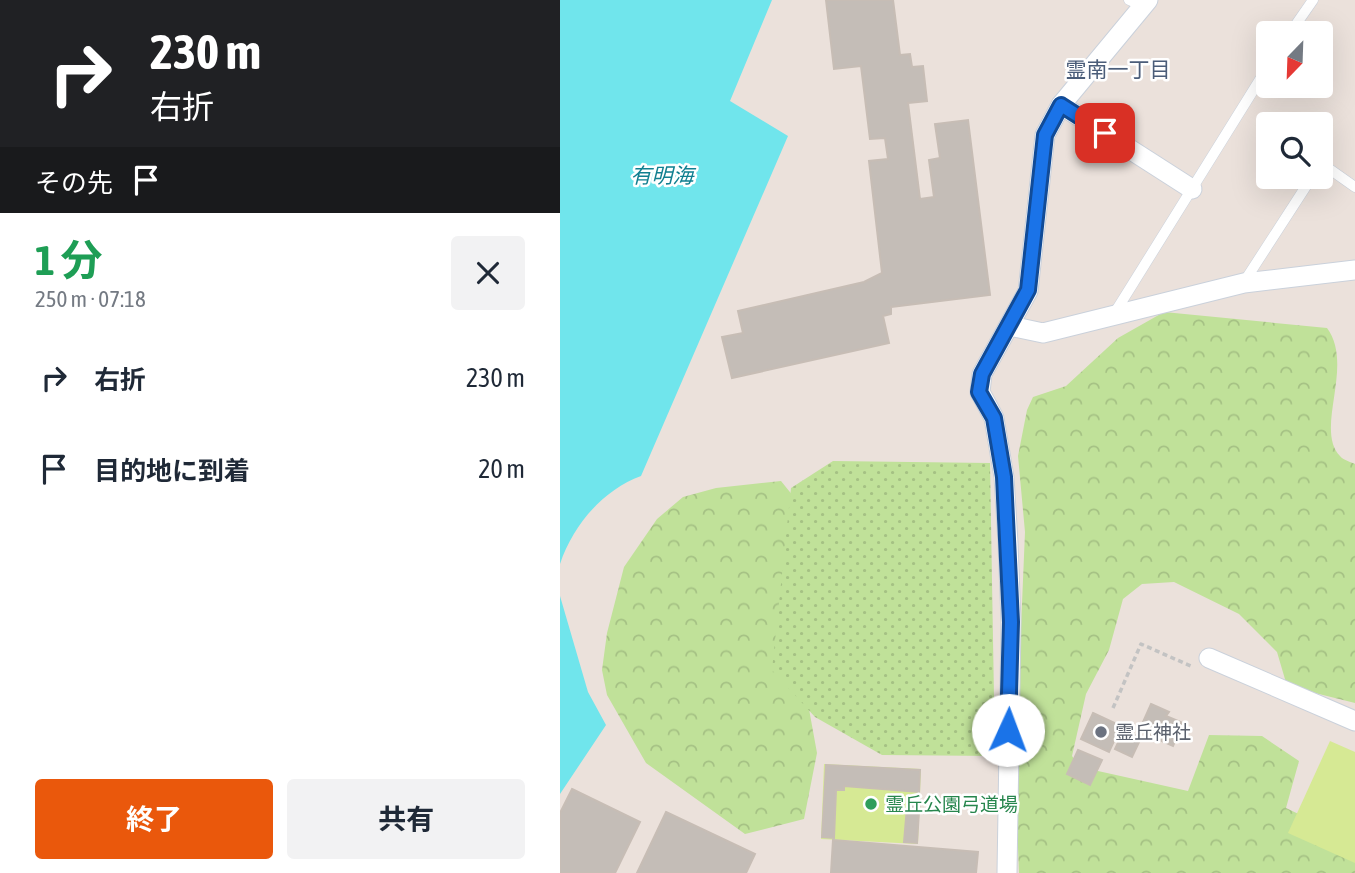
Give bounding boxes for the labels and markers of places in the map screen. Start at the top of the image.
pin [1075,103,1135,163]
place label: 霊丘神社 [1115,721,1191,743]
marker: 霊丘神社 [1093,724,1109,740]
place label: 霊丘公園弓道場 [885,793,1018,815]
marker: 霊丘公園弓道場 [863,796,879,812]

